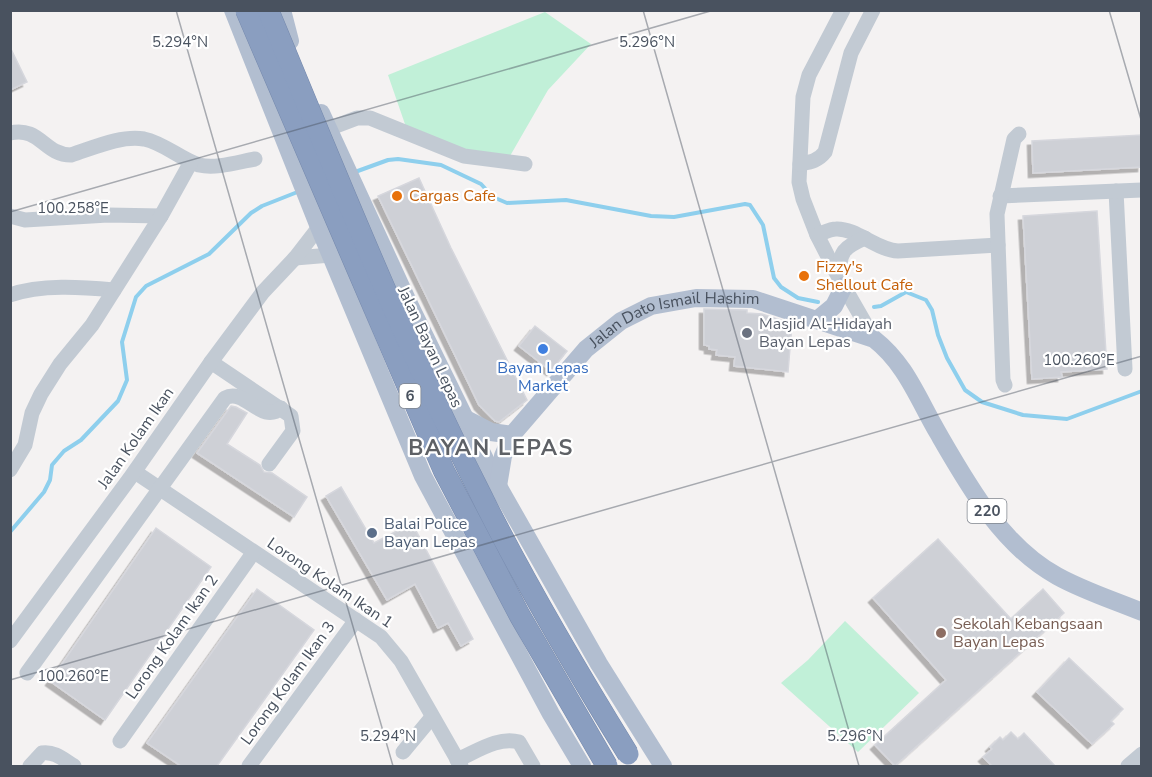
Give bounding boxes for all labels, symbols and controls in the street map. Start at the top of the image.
text: 5.294°N [152,32,208,52]
text: 5.296°N [619,32,675,52]
place label: Cargas Cafe [409,185,496,207]
marker: Cargas Cafe [390,189,404,203]
text: 100.258°E [37,198,109,218]
place label: Fizzy's Shellout Cafe [816,256,913,296]
marker: Fizzy's Shellout Cafe [797,269,811,283]
street label: Jalan Bayan Lepas [392,282,468,411]
street label: Jalan Dato Ismail Hashim [584,287,760,354]
place label: Masjid Al-Hidayah Bayan Lepas [759,313,892,353]
marker: Masjid Al-Hidayah Bayan Lepas [740,326,754,340]
marker: Bayan Lepas Market [536,342,550,356]
text: 100.260°E [1043,350,1115,370]
place label: Bayan Lepas Market [497,357,589,397]
street label: Jalan Kolam Ikan [92,383,179,494]
road number: 6 [400,384,420,408]
district label: BAYAN LEPAS [408,433,574,463]
road number: 220 [968,499,1006,523]
place label: Balai Police Bayan Lepas [384,513,476,553]
marker: Balai Police Bayan Lepas [365,526,379,540]
street label: Lorong Kolam Ikan 1 [263,533,397,633]
street label: Lorong Kolam Ikan 2 [121,570,223,704]
place label: Sekolah Kebangsaan Bayan Lepas [953,613,1103,653]
street label: Lorong Kolam Ikan 3 [236,617,340,749]
marker: Sekolah Kebangsaan Bayan Lepas [934,626,948,640]
text: 100.260°E [37,666,109,686]
text: 5.294°N [360,726,416,746]
text: 5.296°N [827,726,883,746]

